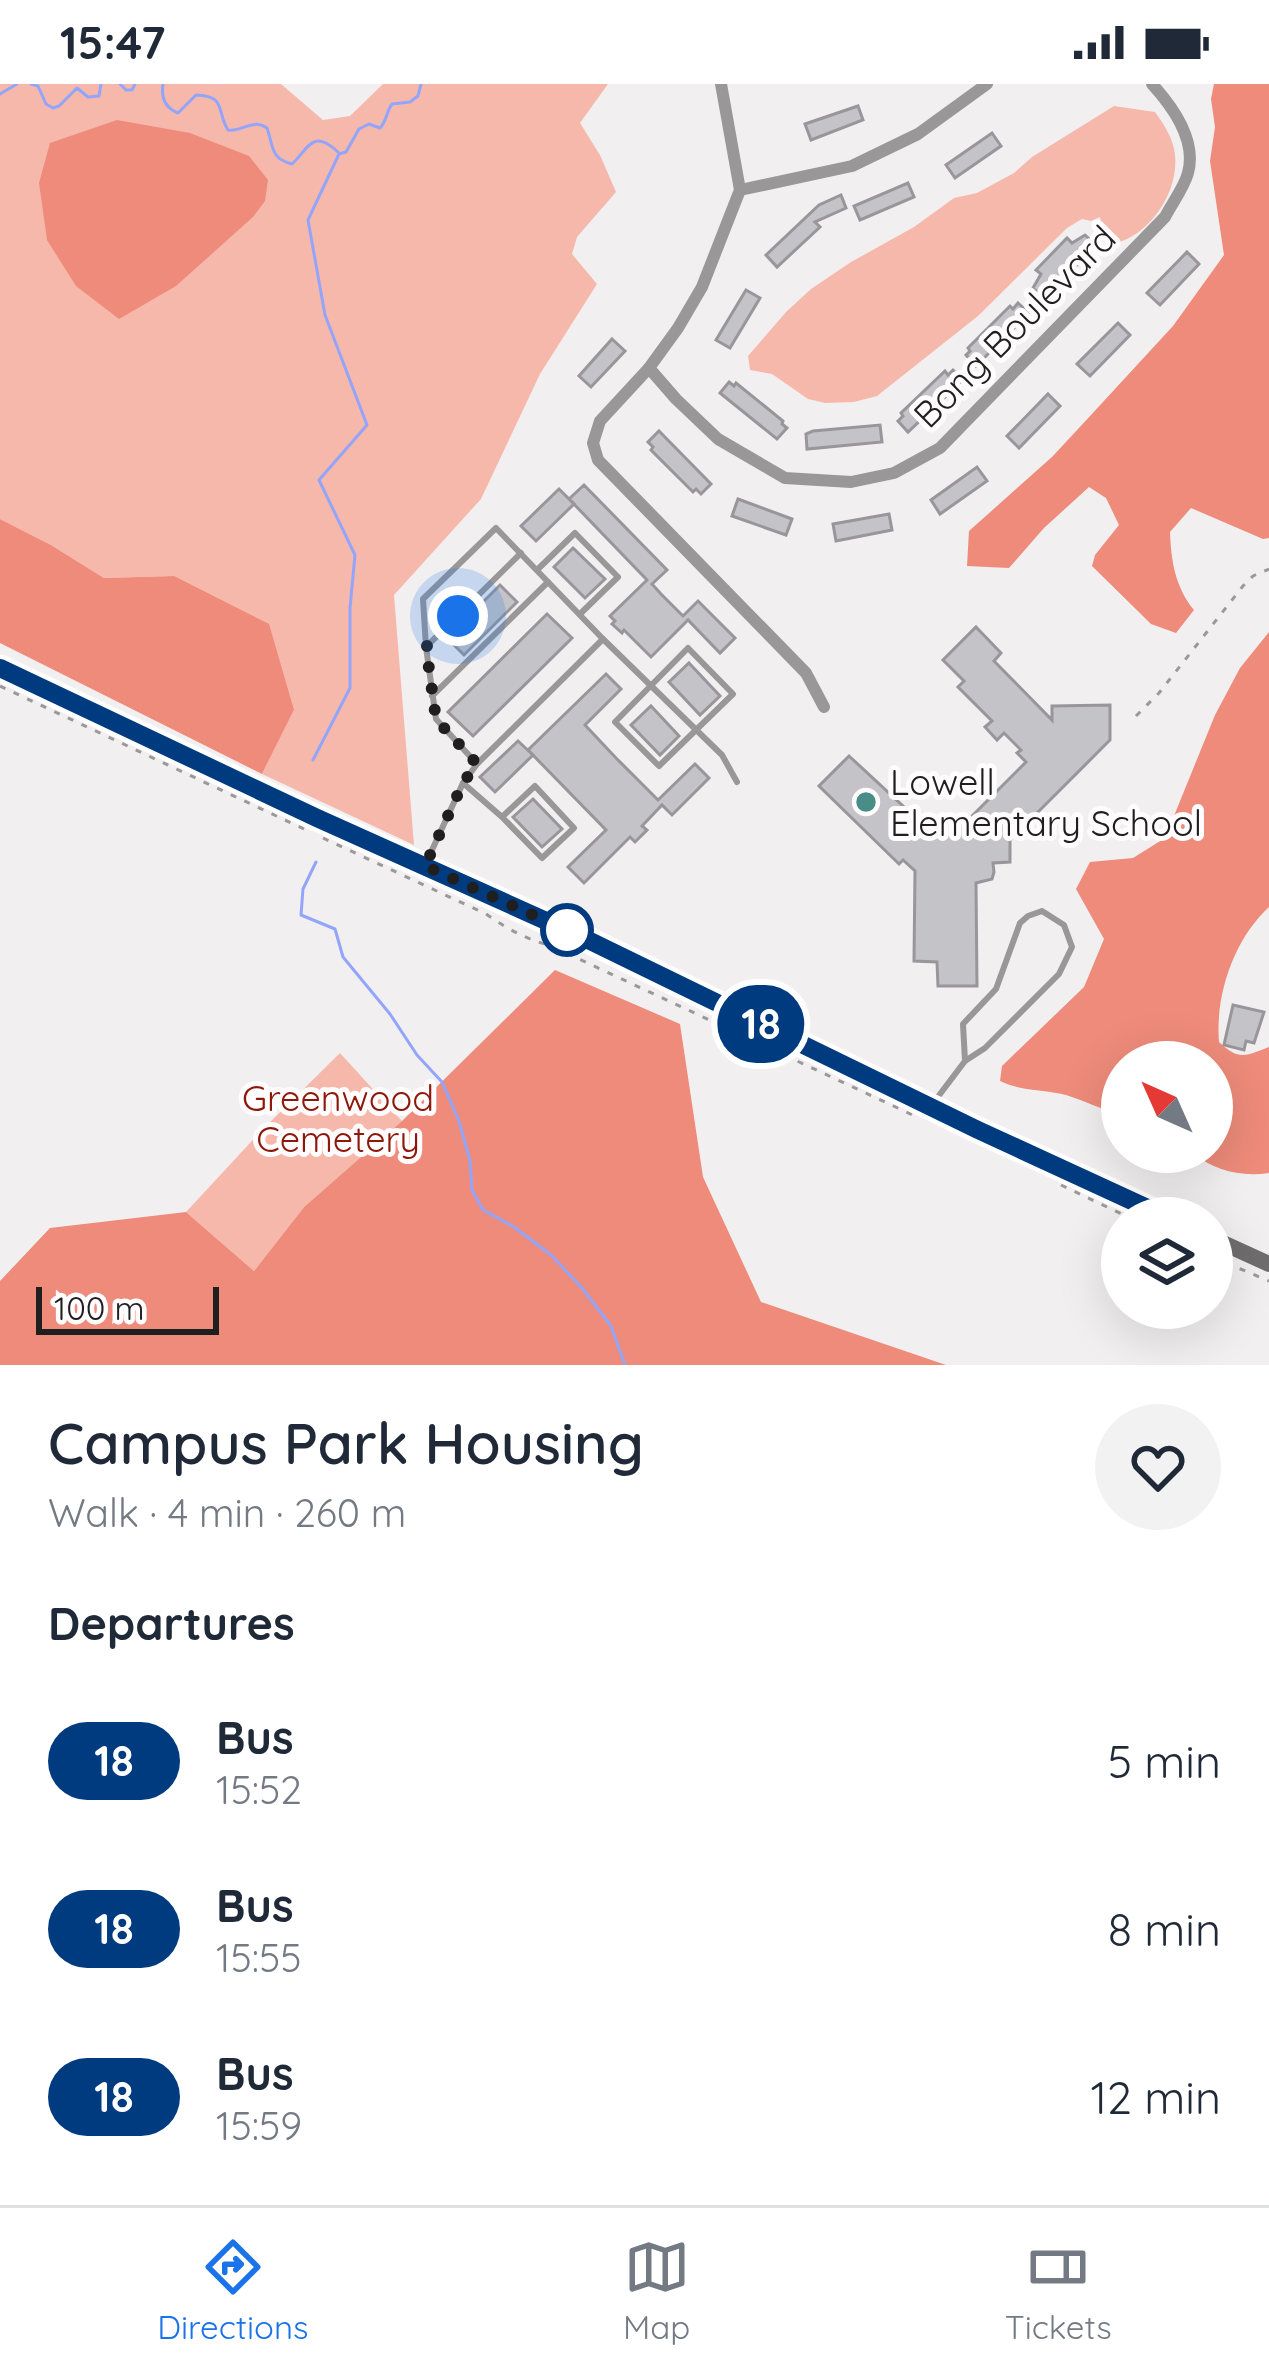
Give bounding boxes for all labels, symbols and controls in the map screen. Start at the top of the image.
text: 15:47 [60,14,166,70]
street label: Bong Boulevard [903,215,1125,437]
your location [428,586,488,646]
place label: Lowell Elementary School [890,759,1202,845]
marker: Lowell Elementary School [853,789,879,815]
unlabelled marker [542,905,592,955]
line badge: 18 [707,985,815,1063]
text: 18 [741,997,781,1050]
north arrow [1101,1041,1233,1173]
map controls [1101,1041,1233,1329]
park label: Greenwood Cemetery [242,1075,434,1161]
button: layers [1101,1197,1233,1329]
scale bar [36,1281,219,1334]
text: 100 m [54,1287,145,1328]
button: heart [1095,1404,1221,1530]
text: Campus Park Housing [48,1407,644,1478]
text: Walk · 4 min · 260 m [48,1488,406,1537]
text: Departures [48,1595,295,1651]
text: Bus [216,1709,294,1765]
text: 5 min [1108,1733,1221,1789]
text: 18 [94,1734,134,1787]
text: 15:52 [216,1765,302,1814]
text: Bus [216,1877,294,1933]
text: 8 min [1108,1901,1221,1957]
text: 18 [94,1902,134,1955]
text: 15:55 [216,1933,302,1982]
text: Bus [216,2045,294,2101]
text: 12 min [1090,2069,1221,2125]
text: 18 [94,2070,134,2123]
text: 15:59 [216,2101,302,2150]
tab: Directions [157,2234,308,2347]
tab: Map [623,2234,690,2347]
tab: Tickets [1005,2234,1112,2347]

